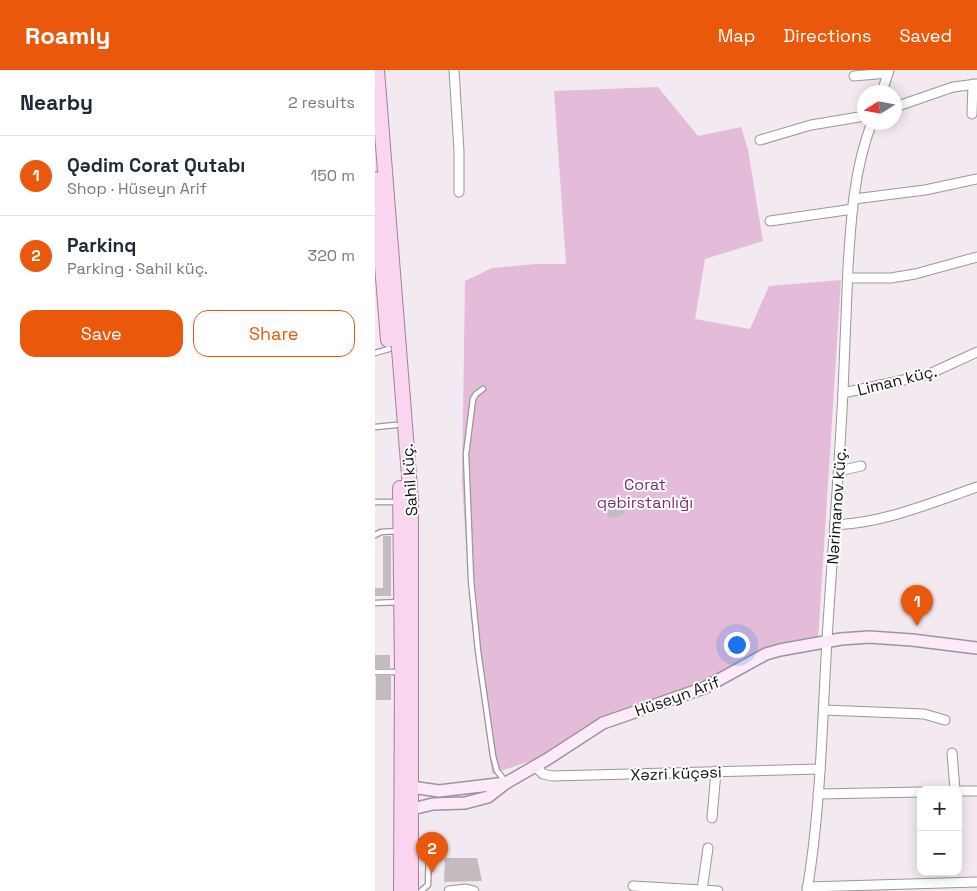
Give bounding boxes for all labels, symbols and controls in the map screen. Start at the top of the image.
text: Roamly [25,20,110,51]
text: Map [718,24,755,47]
text: Directions [783,24,872,47]
text: Saved [900,24,952,47]
north arrow [857,85,902,130]
text: Nearby [20,89,93,116]
text: 2 results [288,92,355,113]
text: Qədim Corat Qutabı [67,153,245,178]
text: 1 [32,165,40,186]
text: 150 m [311,165,355,186]
text: Shop · Hüseyn Arif [67,178,207,199]
text: Parkinq [67,233,136,258]
text: 2 [31,245,41,266]
text: 320 m [308,245,355,266]
text: Parking · Sahil küç. [67,258,208,279]
button: Save [20,310,183,357]
button: Share [193,310,355,357]
street label: Liman küç. [855,360,939,401]
street label: Sahil küç. [396,443,423,517]
street label: Nərimanov küç. [822,447,851,565]
park label: Corat qəbirstanlığı [597,474,693,513]
pin: 1 [901,585,933,626]
your location [724,632,750,658]
street label: Hüseyn Arif [632,671,722,722]
street label: Xəzri küçəsi [630,761,722,786]
map controls [917,786,962,876]
button: + [917,786,962,831]
button: − [917,831,962,876]
pin: 2 [416,832,448,873]

